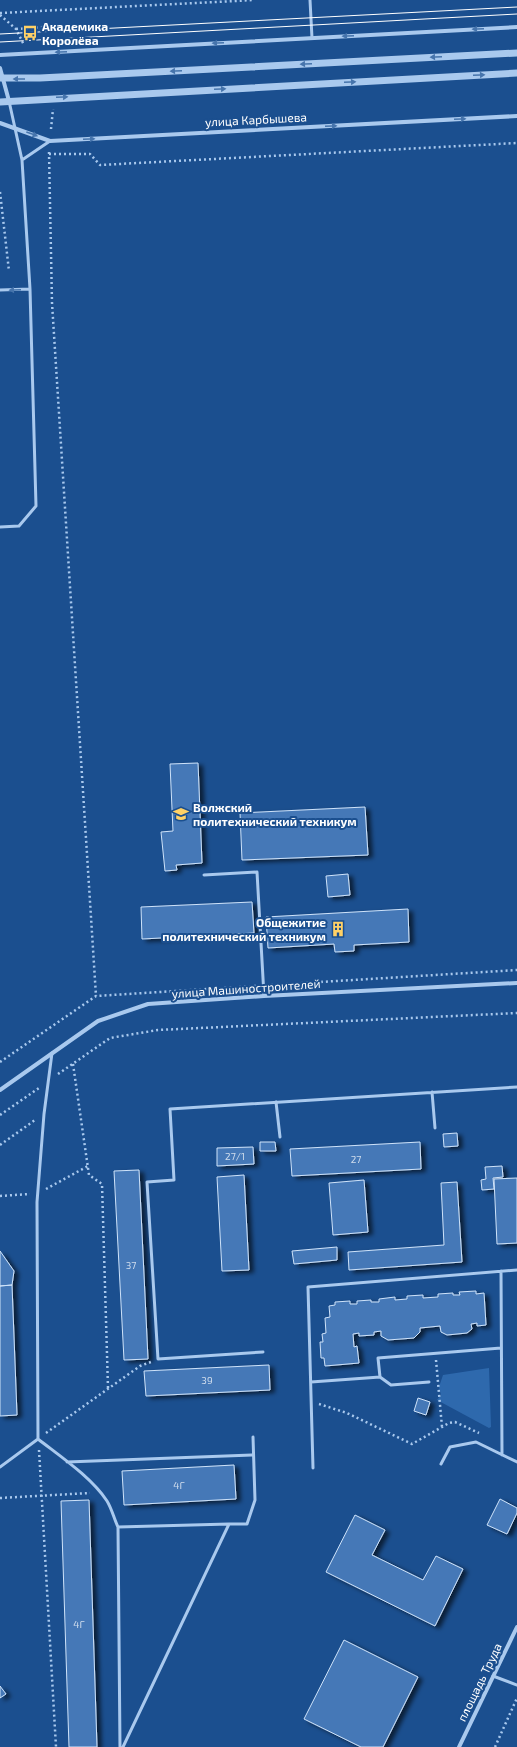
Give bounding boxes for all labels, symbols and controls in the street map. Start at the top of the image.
place label: Академика Королёва [42,19,108,47]
bus stop icon: Академика Королёва [21,24,39,42]
one-way arrow [472,26,484,33]
one-way arrow [342,33,354,40]
one-way arrow [212,40,224,47]
one-way arrow [54,49,67,55]
one-way arrow [429,54,442,60]
one-way arrow [299,61,312,67]
one-way arrow [170,67,182,74]
one-way arrow [473,71,486,78]
one-way arrow [12,76,25,82]
one-way arrow [344,78,356,85]
one-way arrow [214,85,226,92]
one-way arrow [56,94,68,101]
street label: улица Карбышева [205,109,307,130]
one-way arrow [454,116,466,123]
one-way arrow [325,123,338,129]
one-way arrow [27,132,39,138]
one-way arrow [83,135,95,142]
one-way arrow [9,286,21,293]
place label: Волжский политехнический техникум [193,800,357,828]
school or university icon: Волжский политехнический техникум [172,805,190,823]
place label: Общежитие политехнический техникум [162,915,326,943]
building icon: Общежитие политехнический техникум [329,920,347,938]
street label: улица Машиностроителей [171,976,321,1001]
house number: 27/1 [225,1150,245,1162]
house number: 27 [351,1153,361,1165]
house number: 37 [126,1259,136,1271]
house number: 39 [201,1374,213,1386]
house number: 4Г [173,1479,185,1491]
house number: 4Г [73,1618,85,1630]
street label: площадь Труда [454,1641,505,1724]

